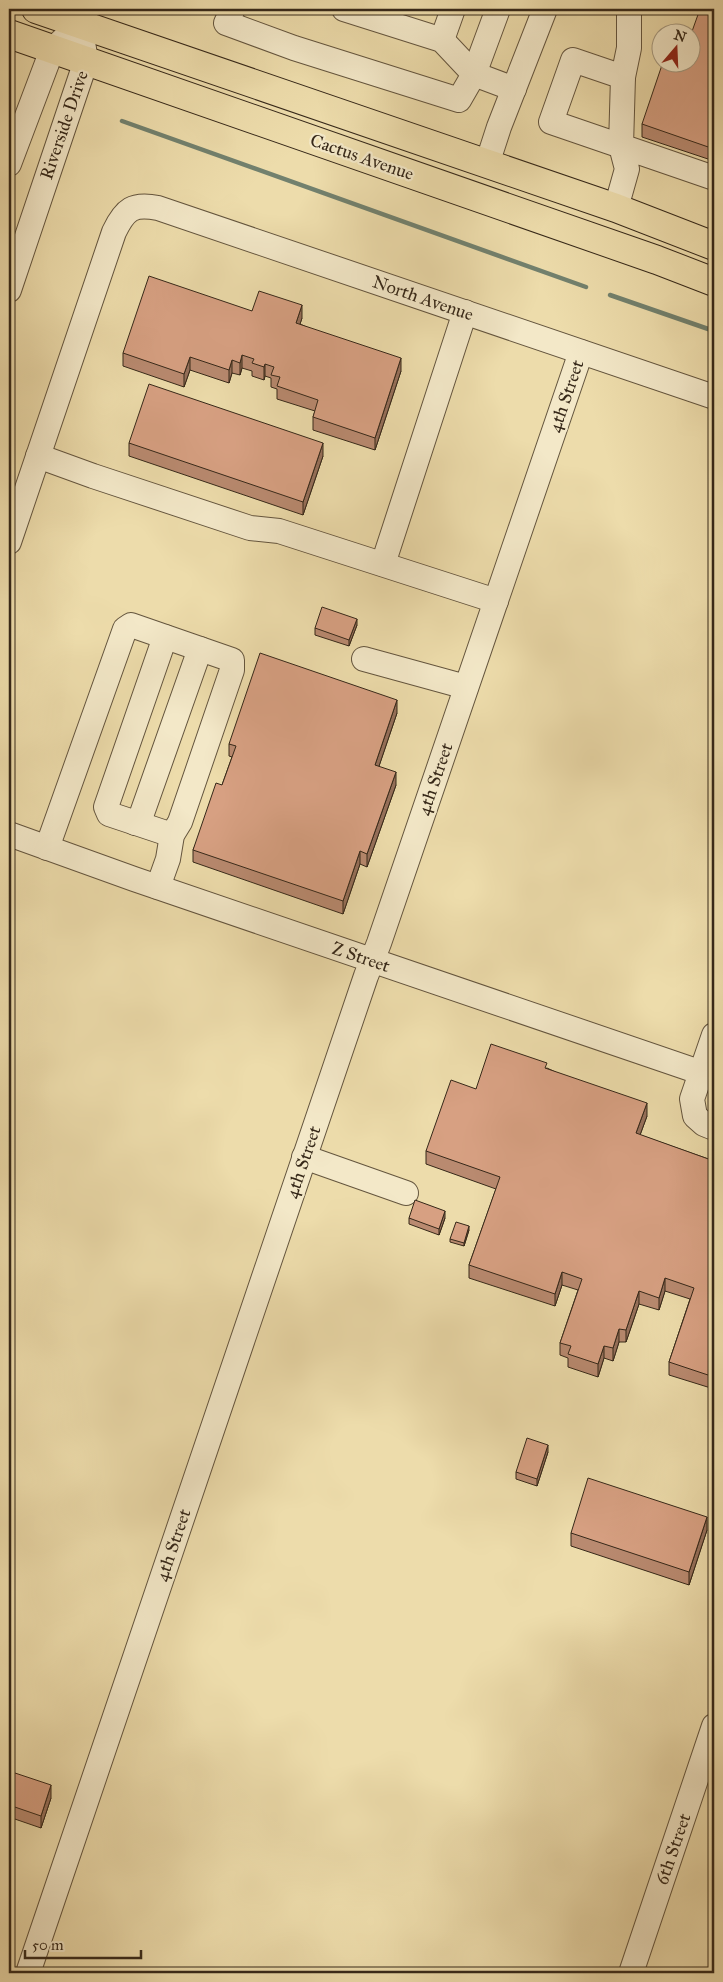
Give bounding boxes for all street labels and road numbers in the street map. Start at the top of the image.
street label: Riverside Drive [35,68,93,182]
street label: Cactus Avenue [307,129,417,185]
street label: North Avenue [370,270,476,326]
street label: 4th Street [543,356,589,435]
street label: 4th Street [412,739,458,818]
street label: Z Street [329,937,393,977]
street label: 4th Street [280,1122,326,1201]
street label: 4th Street [150,1505,196,1584]
street label: 6th Street [651,1810,696,1888]

